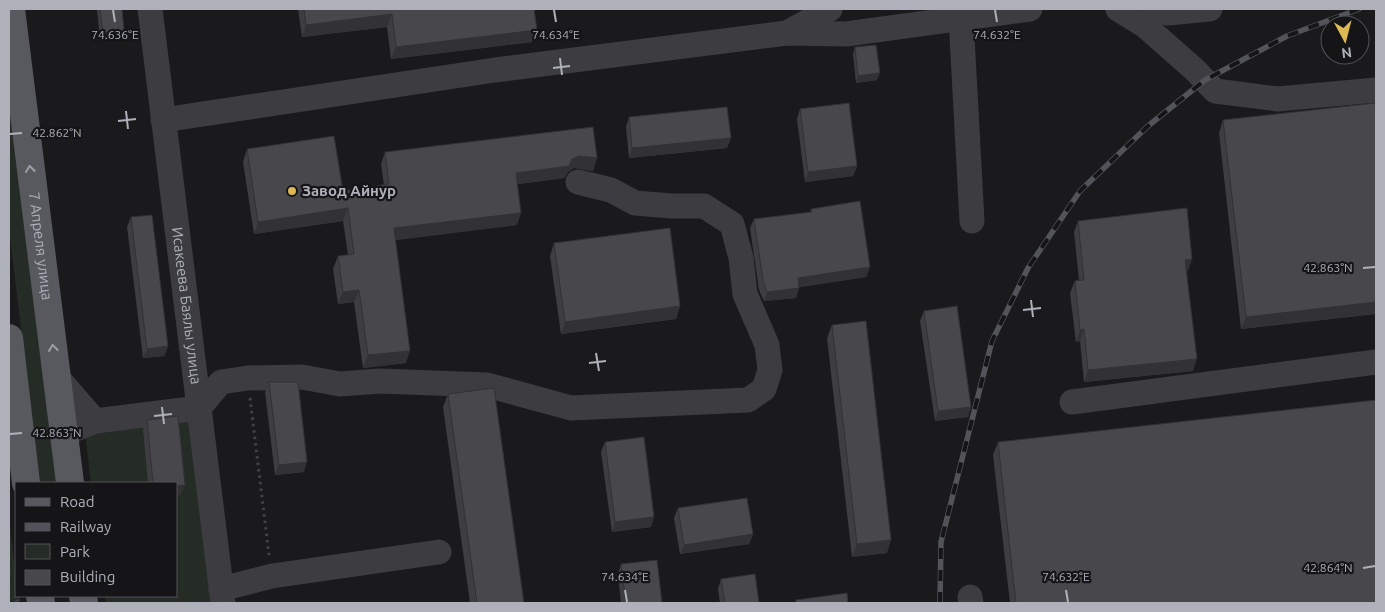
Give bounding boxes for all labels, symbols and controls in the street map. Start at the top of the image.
north arrow [1320,15,1370,65]
text: 74.636°E [91,28,139,41]
text: 74.634°E [532,28,580,41]
text: 74.632°E [973,28,1021,41]
text: N [1340,44,1353,61]
text: 42.862°N [32,126,82,139]
one-way arrow [26,165,36,174]
place label: Завод Айнур [302,182,396,199]
marker: Завод Айнур [286,185,298,197]
street label: 7 Апреля улица [26,191,56,301]
street label: Исакеева Баялы улица [169,226,205,385]
text: 42.863°N [1303,261,1353,274]
one-way arrow [48,344,58,352]
text: 42.863°N [32,426,82,439]
legend [15,482,178,597]
text: Road [60,493,95,510]
text: Railway [60,518,111,535]
text: Park [60,543,90,560]
text: 42.864°N [1303,561,1353,574]
text: Building [60,568,115,585]
text: 74.634°E [601,570,649,583]
text: 74.632°E [1042,570,1090,583]

